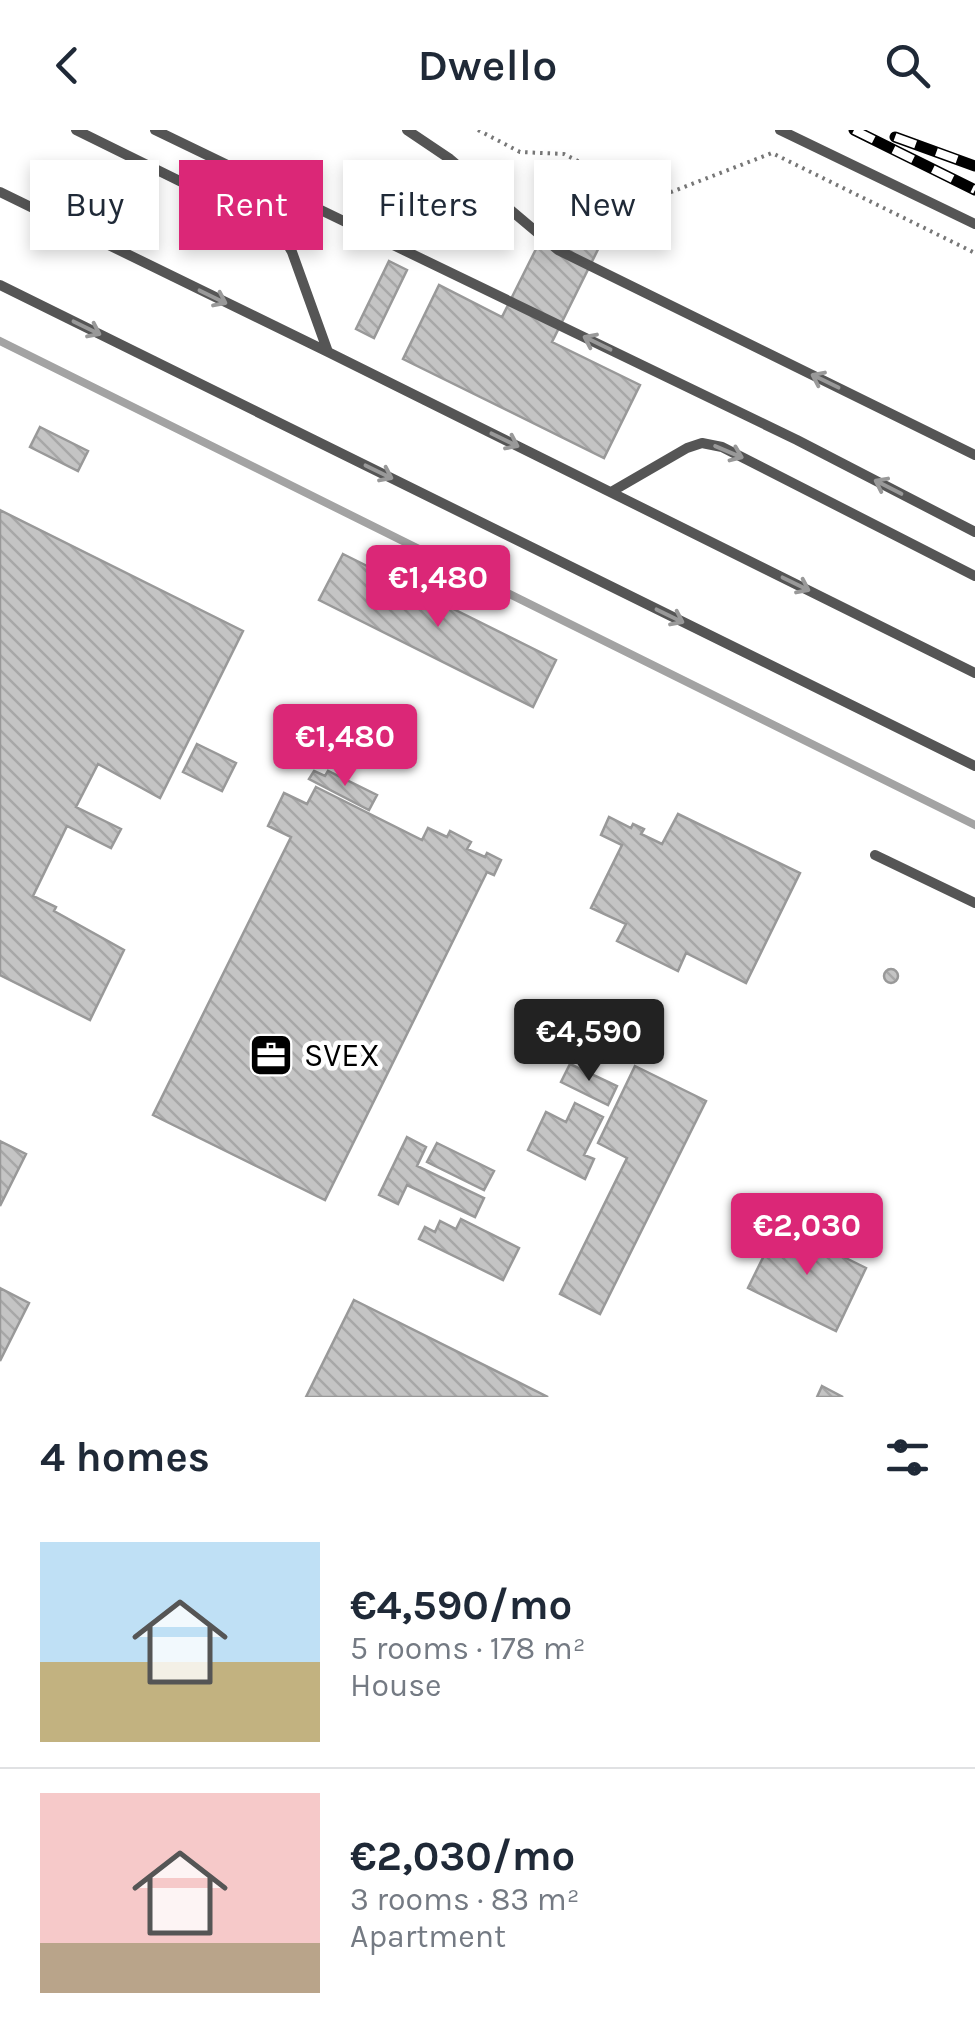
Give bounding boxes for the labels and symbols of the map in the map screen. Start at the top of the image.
one-way arrow [198,288,228,307]
one-way arrow [72,320,102,339]
one-way arrow [583,333,612,352]
one-way arrow [810,371,840,390]
one-way arrow [490,431,520,450]
one-way arrow [713,444,744,462]
one-way arrow [364,463,393,482]
one-way arrow [874,477,904,496]
pin: €1,480 [357,545,519,630]
one-way arrow [781,576,811,595]
one-way arrow [655,607,685,626]
pin: €1,480 [264,704,426,789]
pin: €4,590 [508,999,670,1084]
office icon: SVEX [248,1032,294,1078]
place label: SVEX [304,1037,380,1074]
pin: €2,030 [726,1193,888,1278]

